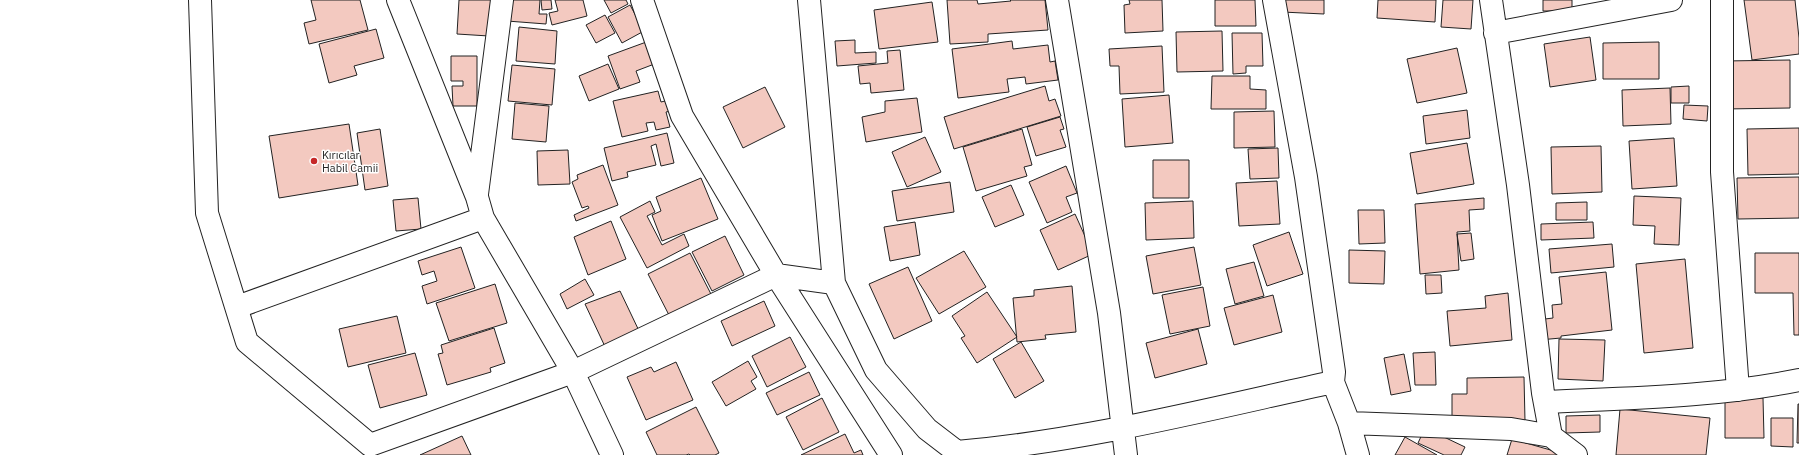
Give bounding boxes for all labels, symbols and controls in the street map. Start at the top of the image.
place label: Kırıcılar Habil Camii [322,148,378,175]
marker: Kırıcılar Habil Camii [309,156,319,166]

